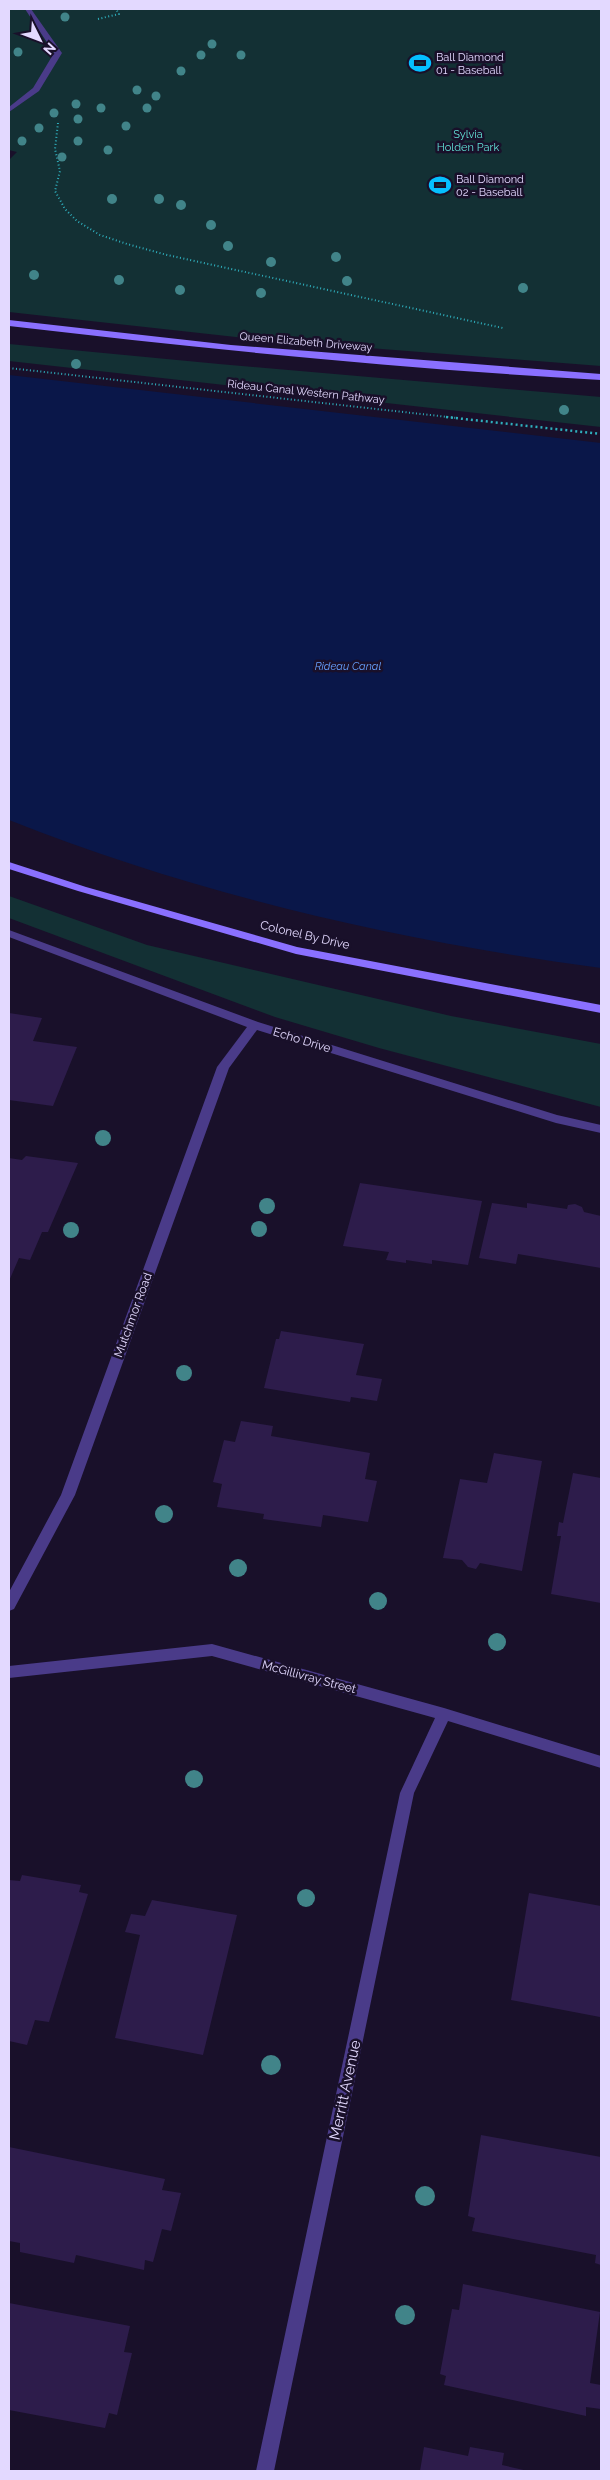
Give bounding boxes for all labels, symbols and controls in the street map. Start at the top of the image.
north arrow [15,15,65,65]
text: N [40,39,59,58]
sports icon: Ball Diamond 01 - Baseball [407,50,433,76]
place label: Ball Diamond 01 - Baseball [436,51,504,77]
park label: Sylvia Holden Park [437,128,499,154]
sports icon: Ball Diamond 02 - Baseball [427,172,453,198]
place label: Ball Diamond 02 - Baseball [456,173,524,199]
street label: Queen Elizabeth Driveway [239,330,373,354]
street label: Rideau Canal Western Pathway [227,377,385,407]
water label: Rideau Canal [315,660,381,673]
street label: Colonel By Drive [259,918,351,952]
street label: Echo Drive [271,1025,333,1055]
street label: Mutchmor Road [111,1271,155,1359]
street label: McGillivray Street [260,1658,358,1696]
street label: Merritt Avenue [326,2038,364,2142]

